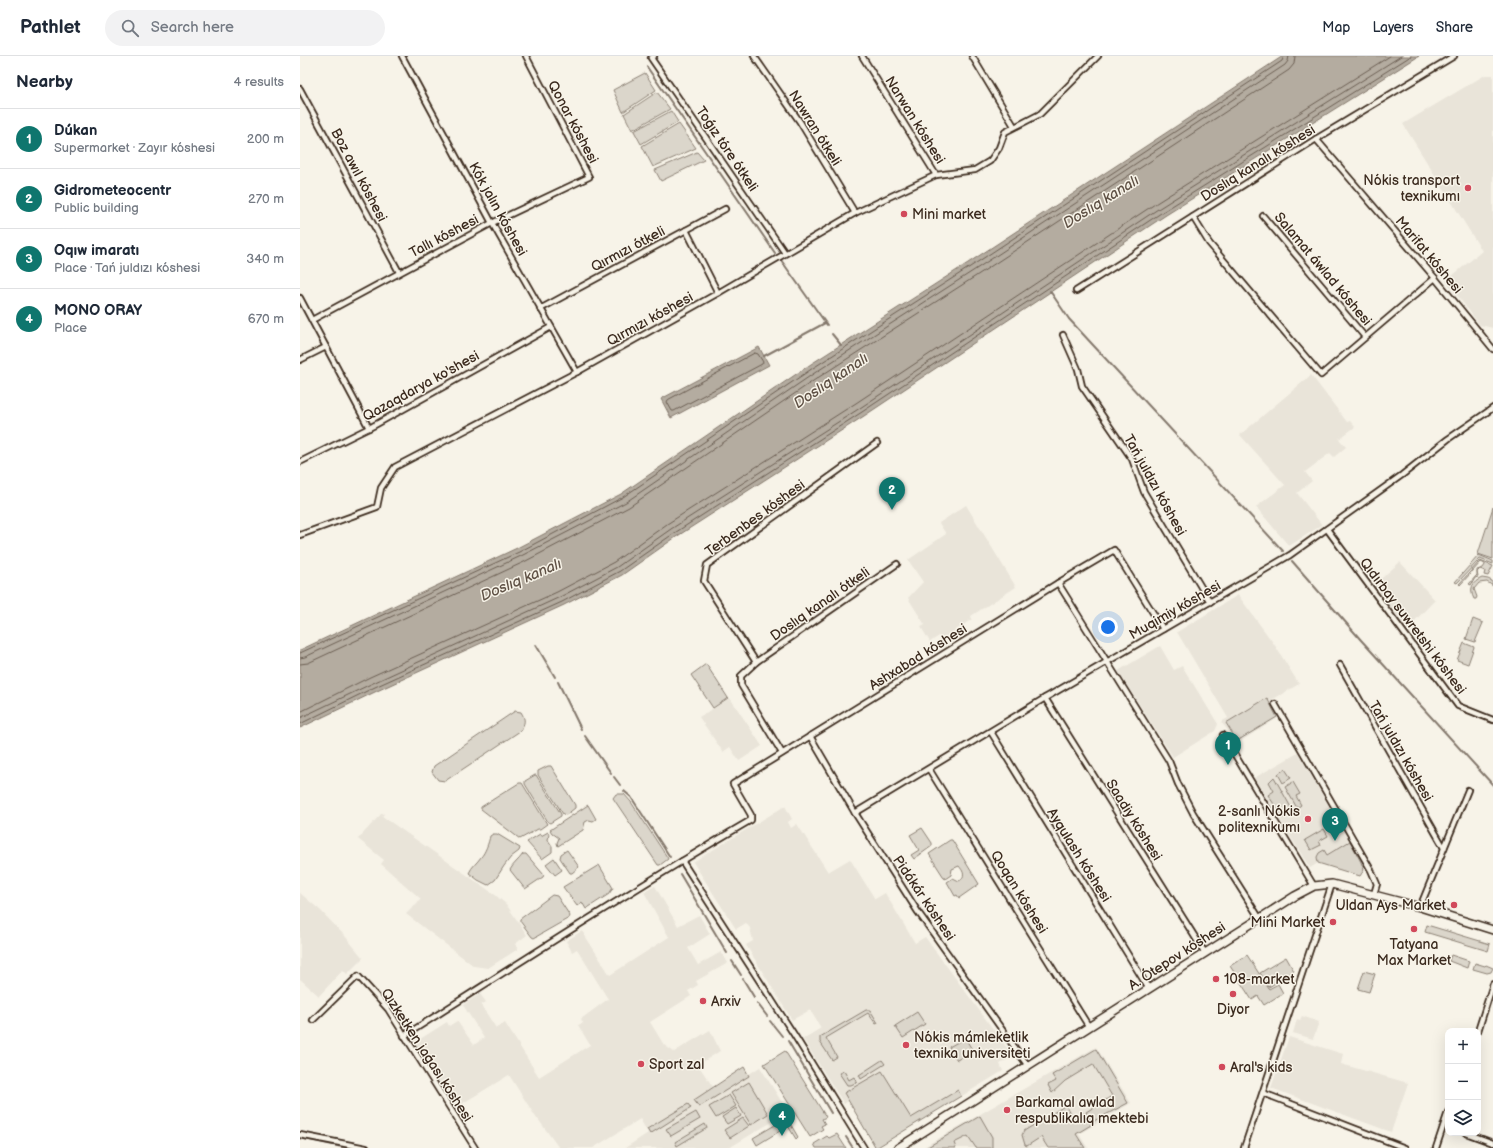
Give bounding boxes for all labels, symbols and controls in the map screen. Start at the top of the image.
search box [105,10,385,46]
text: Pathlet [20,16,81,39]
icon: search [119,17,141,39]
text: Search here [151,18,234,37]
text: Map [1322,19,1350,36]
text: Layers [1372,19,1414,36]
text: Share [1436,19,1473,36]
text: Nearby [16,72,73,92]
street label: Narwan kóshesi [881,73,949,167]
text: 4 results [234,74,284,90]
street label: Qonar kóshesi [544,78,602,166]
street label: Nawran ótkeli [785,87,845,169]
street label: Toǵız tóre ótkeli [692,103,762,195]
text: Dúkan [54,121,97,140]
street label: Doslıq kanalı kóshesi [1198,121,1318,205]
street label: Boz awıl kóshesi [327,125,391,225]
text: 1 [26,131,32,147]
text: 200 m [247,131,284,147]
text: Supermarket · Zayır kóshesi [54,140,215,156]
street label: Kók jalın kóshesi [465,159,531,259]
water label: Doslıq kanalı [1059,171,1143,233]
place label: Nókis transport texnikumı [1363,172,1461,205]
text: Gidrometeocentr [54,181,171,200]
marker: Nókis transport texnikumı [1463,183,1473,193]
text: 2 [25,191,33,207]
text: 270 m [248,191,284,207]
text: Public building [54,200,139,216]
place label: Mini market [912,206,987,223]
marker: Mini market [899,209,909,219]
street label: Salamat áwlad kóshesi [1271,209,1375,329]
street label: Tallı kóshesi [406,211,482,261]
street label: Marifat kóshesi [1392,213,1466,297]
street label: Qırmızı ótkeli [588,222,668,276]
text: Oqıw imaratı [54,241,139,260]
text: 3 [25,251,33,267]
text: 340 m [246,251,284,267]
text: Place · Tań juldızı kóshesi [54,260,200,276]
street label: Qırmızı kóshesi [604,288,696,350]
text: MONO ORAY [54,301,142,320]
text: 4 [25,311,33,327]
text: 670 m [248,311,284,327]
text: Place [54,320,87,336]
street label: Qazaqdarya ko'shesi [360,347,482,425]
water label: Doslıq kanalı [790,349,872,413]
street label: Tań juldızı kóshesi [1120,431,1190,539]
street label: Terbenbes kóshesi [702,476,808,560]
pin: 2 [879,477,905,510]
water label: Doslıq kanalı [478,554,565,606]
street label: Qıdırbay suwretshi kóshesi [1356,554,1470,698]
street label: Doslıq kanalı ótkeli [767,563,873,645]
street label: Muqimiy kóshesi [1126,577,1224,643]
your location [1098,617,1118,637]
street label: Ashxabad kóshesi [866,620,970,694]
street label: Tań juldızı kóshesi [1365,698,1437,804]
pin: 1 [1215,732,1241,765]
street label: Saadiy kóshesi [1102,776,1166,864]
place label: 2-sanlı Nókis politexnikumı [1218,803,1300,836]
street label: Ayqulash kóshesi [1043,805,1115,905]
pin: 3 [1322,808,1348,841]
marker: 2-sanlı Nókis politexnikumı [1303,814,1313,824]
street label: Qoqan kóshesi [987,847,1051,937]
street label: Pidákár kóshesi [889,852,959,944]
place label: Uldan Ays Market [1336,897,1447,914]
marker: Uldan Ays Market [1449,900,1459,910]
place label: Mini Market [1250,914,1326,931]
street label: A. Ótepov kóshesi [1125,917,1229,994]
marker: Mini Market [1328,917,1338,927]
marker: Tatyana Max Market [1409,924,1419,934]
place label: Tatyana Max Market [1377,936,1452,969]
place label: 108-market [1224,971,1295,988]
marker: 108-market [1211,974,1221,984]
street label: Qızketken jaǵası kóshesi [377,985,477,1125]
marker: Diyor [1228,989,1238,999]
place label: Arxiv [711,993,741,1010]
marker: Arxiv [698,996,708,1006]
place label: Diyor [1217,1001,1250,1018]
map controls [1445,1028,1481,1136]
button: + [1445,1028,1481,1064]
place label: Nókis mámleketlik texnika universiteti [914,1029,1030,1062]
marker: Nókis mámleketlik texnika universiteti [901,1040,911,1050]
place label: Sport zal [649,1056,704,1073]
marker: Sport zal [636,1059,646,1069]
place label: Aral's kids [1230,1059,1292,1076]
marker: Aral's kids [1217,1062,1227,1072]
button: − [1445,1064,1481,1100]
place label: Barkamal awlad respublikalıq mektebi [1015,1094,1149,1127]
button: layers [1445,1100,1481,1136]
pin: 4 [769,1103,795,1136]
marker: Barkamal awlad respublikalıq mektebi [1002,1105,1012,1115]

